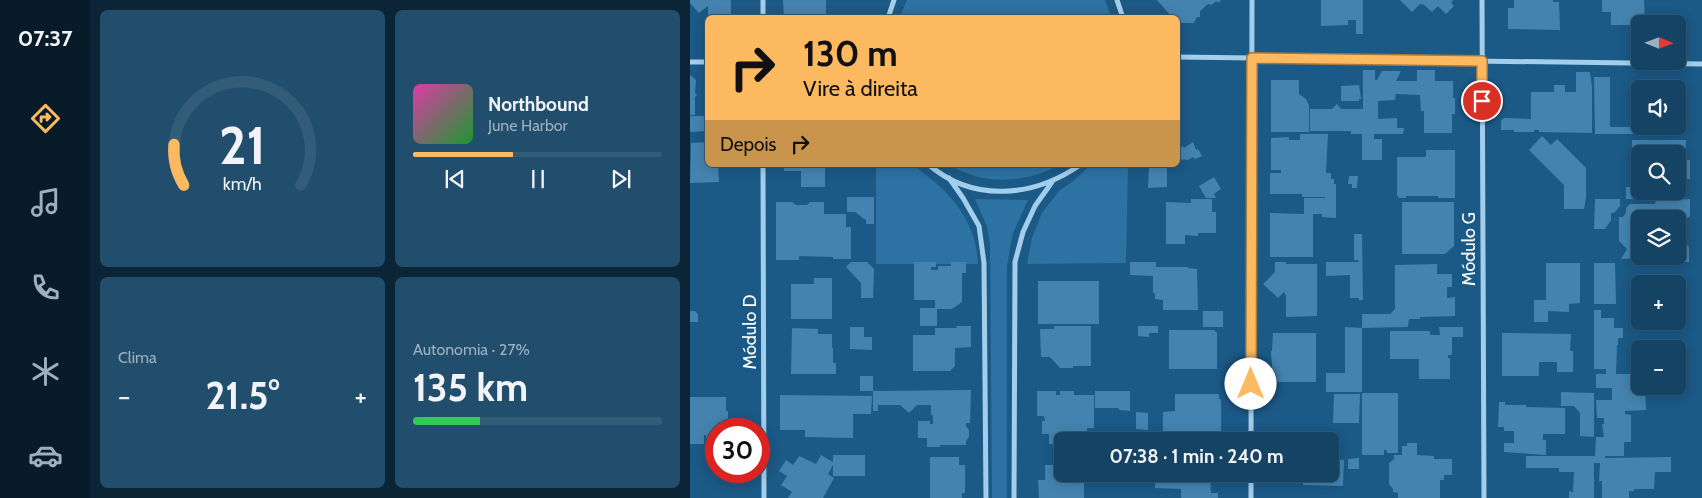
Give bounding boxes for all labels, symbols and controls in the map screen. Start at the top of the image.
north arrow [1631,15,1686,70]
map controls [1631,15,1686,395]
text: 07:37 [18,25,72,52]
text: 130 m [803,32,898,75]
icon: right [720,35,785,100]
text: Vire à direita [803,75,918,102]
pin [1461,80,1503,122]
button: sound [1631,80,1686,135]
icon: arrive [1468,87,1496,115]
text: Northbound [488,93,589,116]
icon: directions [28,101,63,136]
text: 21 [219,114,266,177]
text: June Harbor [488,116,568,135]
icon: right [786,130,814,158]
text: Depois [720,133,776,156]
button: search [1631,145,1686,200]
icon: previous [441,165,469,193]
icon: pause [524,165,552,193]
icon: next [607,165,635,193]
text: km/h [223,173,262,194]
icon: music [28,185,63,220]
button: layers [1631,210,1686,265]
street label: Módulo G [1458,212,1480,286]
icon: phone [28,270,63,305]
button: + [1631,275,1686,330]
street label: Módulo D [739,295,761,369]
text: Autonomia · 27% [413,340,530,359]
button: − [1631,340,1686,395]
text: Clima [118,348,157,367]
icon: climate [28,354,63,389]
position arrow [1224,357,1276,409]
text: 135 km [413,364,528,411]
text: 21.5° [206,372,279,419]
text: − [118,379,130,413]
text: + [355,379,367,413]
speed limit sign: 30 [705,418,770,483]
icon: car [28,438,63,473]
text: 07:38 · 1 min · 240 m [1110,445,1283,468]

